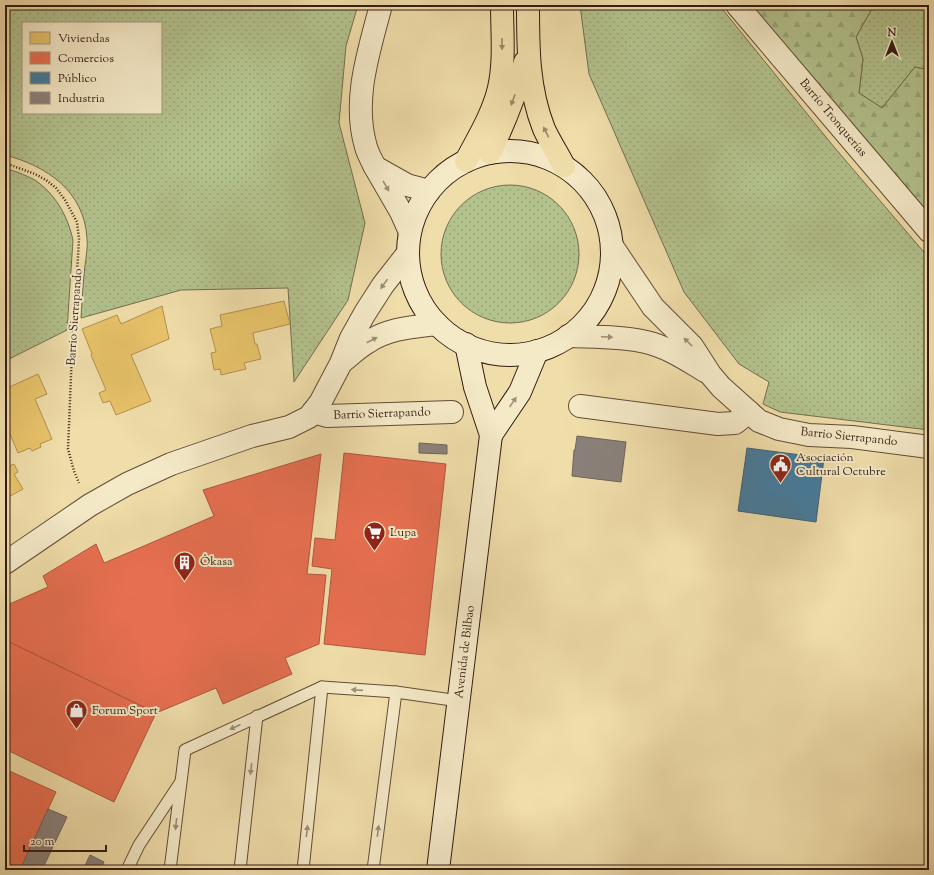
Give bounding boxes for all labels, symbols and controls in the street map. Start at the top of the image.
legend [22,22,162,114]
north arrow [872,22,912,62]
text: N [887,25,897,41]
text: Viviendas [58,30,110,48]
one-way arrow [499,38,506,50]
text: Comercios [58,50,114,68]
text: Público [58,70,97,88]
street label: Barrio Tronquerías [795,75,871,161]
text: Industria [58,90,105,108]
one-way arrow [510,95,516,107]
one-way arrow [543,126,549,138]
one-way arrow [382,180,389,192]
street label: Barrio Sierrapando [63,267,87,366]
one-way arrow [381,279,389,289]
one-way arrow [601,334,614,340]
one-way arrow [366,337,378,343]
one-way arrow [683,337,693,347]
one-way arrow [509,397,517,407]
street label: Barrio Sierrapando [333,403,431,425]
street label: Barrio Sierrapando [800,423,899,451]
place label: Asociación Cultural Octubre [796,449,886,481]
public building icon: Asociación Cultural Octubre [768,452,794,485]
supermarket icon: Lupa [362,520,388,553]
place label: Lupa [390,524,417,542]
building icon: Ôkasa [172,549,198,582]
place label: Ôkasa [200,553,233,571]
street label: Avenida de Bilbao [450,604,480,700]
one-way arrow [351,686,363,693]
shop icon: Forum Sport [63,698,89,731]
place label: Forum Sport [92,702,158,720]
one-way arrow [230,724,241,730]
one-way arrow [248,763,254,775]
one-way arrow [173,818,179,830]
one-way arrow [304,825,310,837]
one-way arrow [375,825,381,837]
scale bar [24,827,106,853]
text: 20 m [30,833,55,851]

